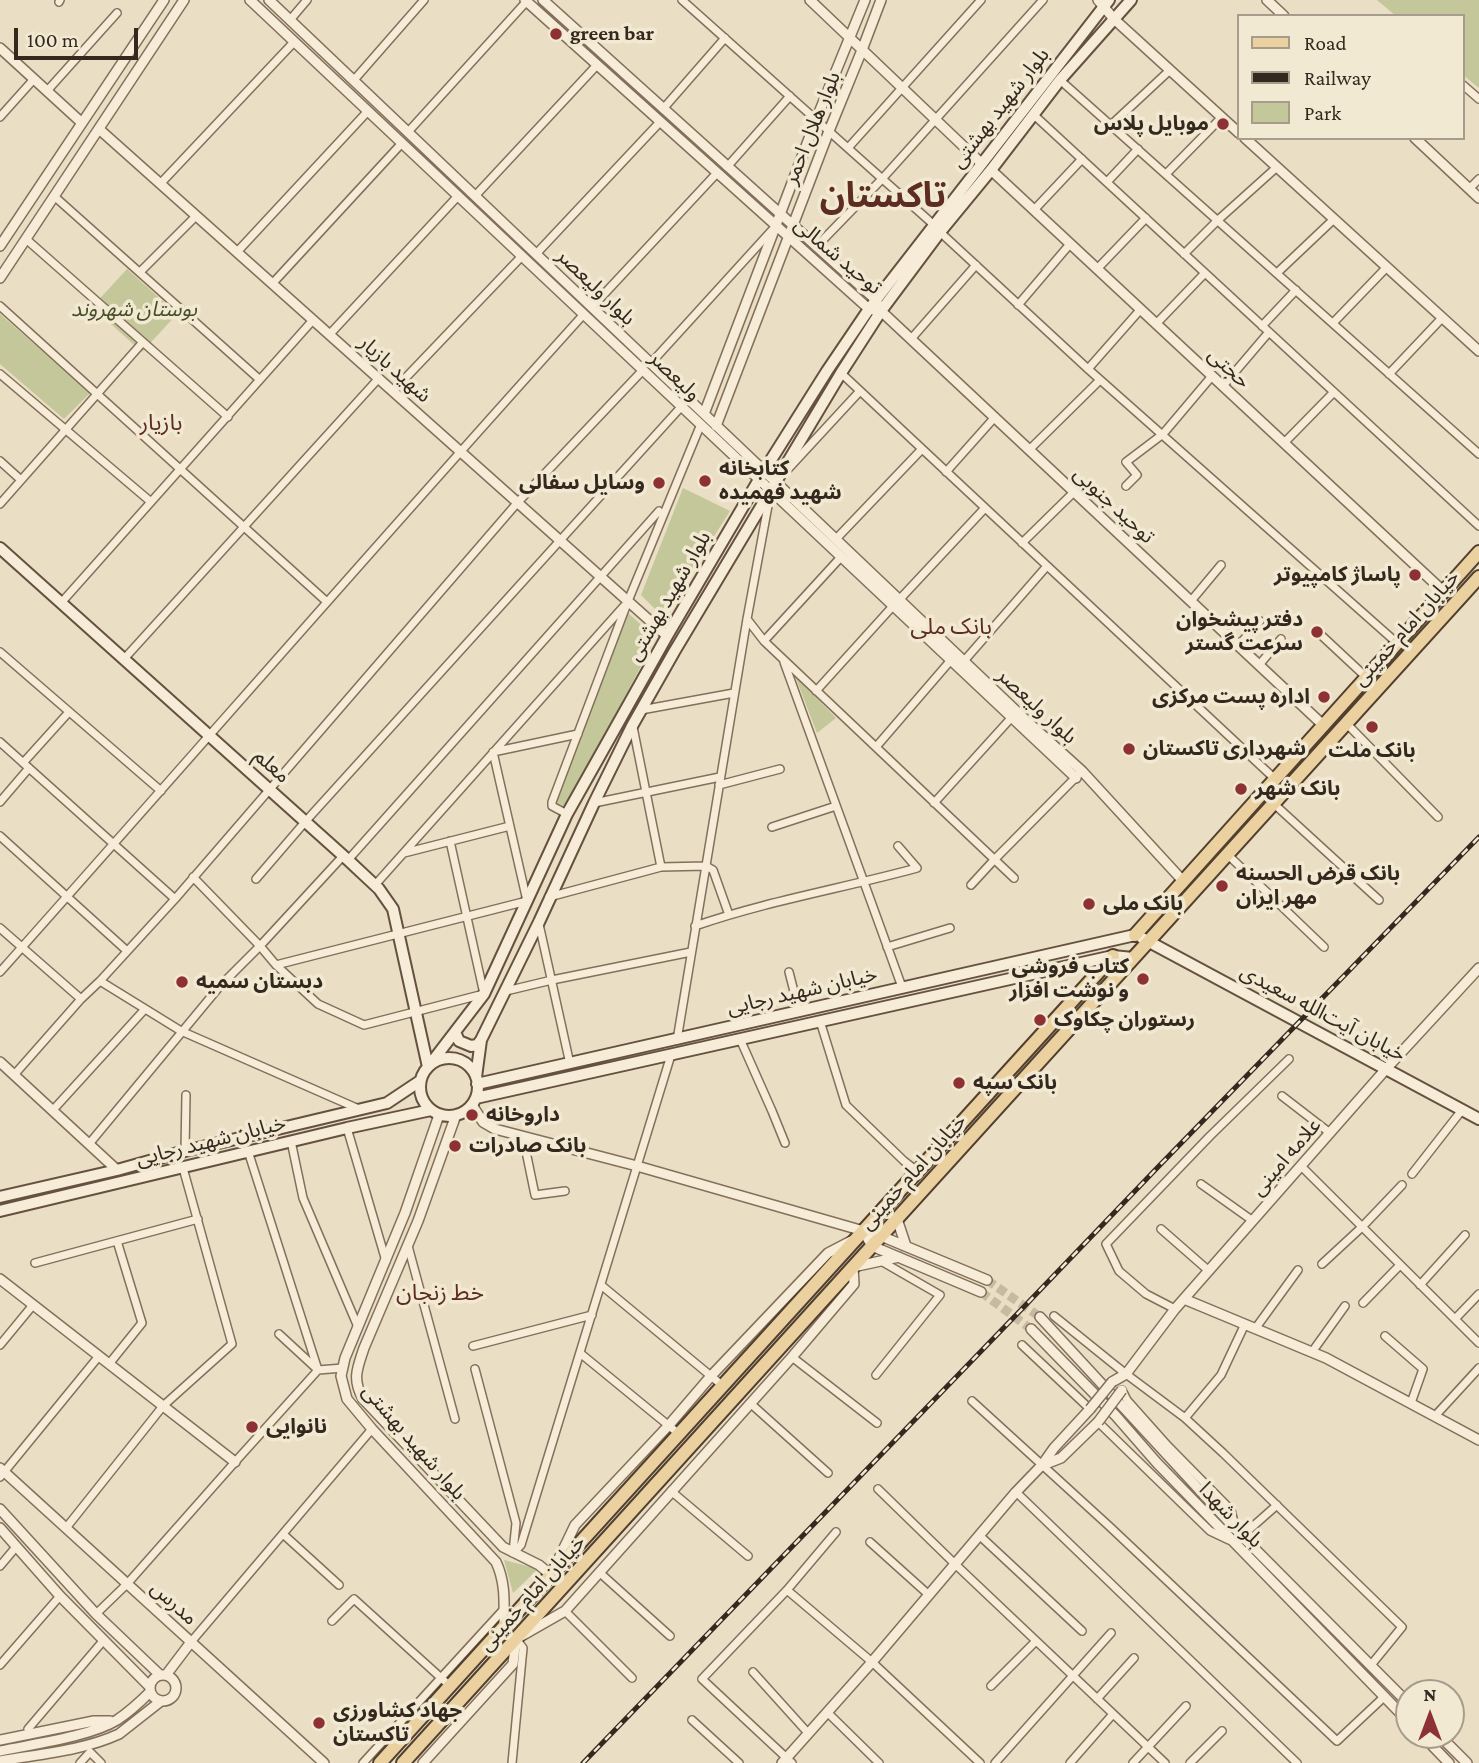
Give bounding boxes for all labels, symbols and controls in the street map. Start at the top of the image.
scale bar [18,14,142,58]
legend [1238,14,1465,140]
place label: green bar [570,21,654,47]
marker: green bar [548,26,564,42]
text: 100 m [27,28,79,52]
text: Road [1304,31,1347,55]
street label: بلوار شهید بهشتی [945,43,1055,173]
text: Railway [1304,66,1371,90]
street label: بلوار هلال احمر [778,68,846,188]
text: Park [1304,101,1341,125]
place label: موبایل پلاس [1094,111,1209,137]
marker: موبایل پلاس [1215,116,1231,132]
district label: تاکستان [820,175,946,217]
street label: توحید شمالی [789,212,887,300]
street label: بلوار ولیعصر [551,243,641,331]
park label: بوستان شهروند [71,297,197,323]
street label: شهید بازیار [354,330,436,408]
street label: حجتی [1202,342,1256,394]
street label: ولیعصر [644,345,706,407]
district label: بازیار [140,409,182,437]
place label: کتابخانه شهید فهمیده [719,456,842,506]
street label: توحید جنوبی [1068,461,1160,549]
place label: وسایل سفالی [519,470,645,496]
marker: کتابخانه شهید فهمیده [697,473,713,489]
marker: وسایل سفالی [651,475,667,491]
street label: بلوار شهید بهشتی [622,526,716,666]
place label: پاساژ کامپیوتر [1274,562,1401,588]
street label: خیابان امام خمینی [1347,565,1465,691]
marker: پاساژ کامپیوتر [1407,567,1423,583]
place label: دفتر پیشخوان سرعت گستر [1176,607,1303,657]
district label: بانک ملی [910,613,992,641]
marker: دفتر پیشخوان سرعت گستر [1309,624,1325,640]
street label: بلوار ولیعصر [992,663,1082,749]
place label: اداره پست مرکزی [1152,684,1310,710]
marker: اداره پست مرکزی [1316,689,1332,705]
marker: بانک ملت [1364,719,1380,735]
place label: شهرداری تاکستان [1143,736,1306,762]
place label: بانک ملت [1328,738,1416,764]
marker: شهرداری تاکستان [1121,741,1137,757]
street label: معلم [249,743,295,789]
place label: بانک شهر [1255,776,1340,802]
marker: بانک شهر [1233,781,1249,797]
place label: بانک قرض الحسنه مهر ایران [1236,861,1400,911]
marker: بانک قرض الحسنه مهر ایران [1214,878,1230,894]
place label: بانک ملی [1103,891,1183,917]
marker: بانک ملی [1081,896,1097,912]
place label: کتاب فروشی و نوشت افزار [1009,954,1129,1004]
street label: خیابان آیت‌الله سعیدی [1236,959,1410,1067]
street label: خیابان شهید رجایی [724,961,880,1021]
place label: دبستان سمیه [196,969,323,995]
marker: کتاب فروشی و نوشت افزار [1135,971,1151,987]
marker: دبستان سمیه [174,974,190,990]
place label: رستوران چکاوک [1054,1007,1195,1033]
marker: رستوران چکاوک [1032,1012,1048,1028]
place label: بانک سپه [973,1070,1057,1096]
marker: بانک سپه [951,1075,967,1091]
place label: داروخانه [486,1102,560,1128]
marker: داروخانه [464,1107,480,1123]
street label: خیابان امام خمینی [854,1109,972,1235]
street label: خیابان شهید رجایی [133,1110,289,1172]
street label: علامه امینی [1245,1113,1327,1201]
place label: بانک صادرات [469,1133,586,1159]
marker: بانک صادرات [447,1138,463,1154]
district label: خط زنجان [396,1279,484,1307]
street label: بلوار شهید بهشتی [357,1379,471,1505]
place label: نانوایی [266,1414,327,1440]
marker: نانوایی [244,1419,260,1435]
street label: بلوار شهدا [1194,1477,1268,1553]
street label: خیابان امام خمینی [473,1530,591,1656]
street label: مدرس [145,1575,203,1631]
north arrow [1395,1679,1465,1749]
text: N [1424,1684,1436,1705]
place label: جهاد کشاورزی تاکستان [333,1698,462,1748]
marker: جهاد کشاورزی تاکستان [311,1715,327,1731]

